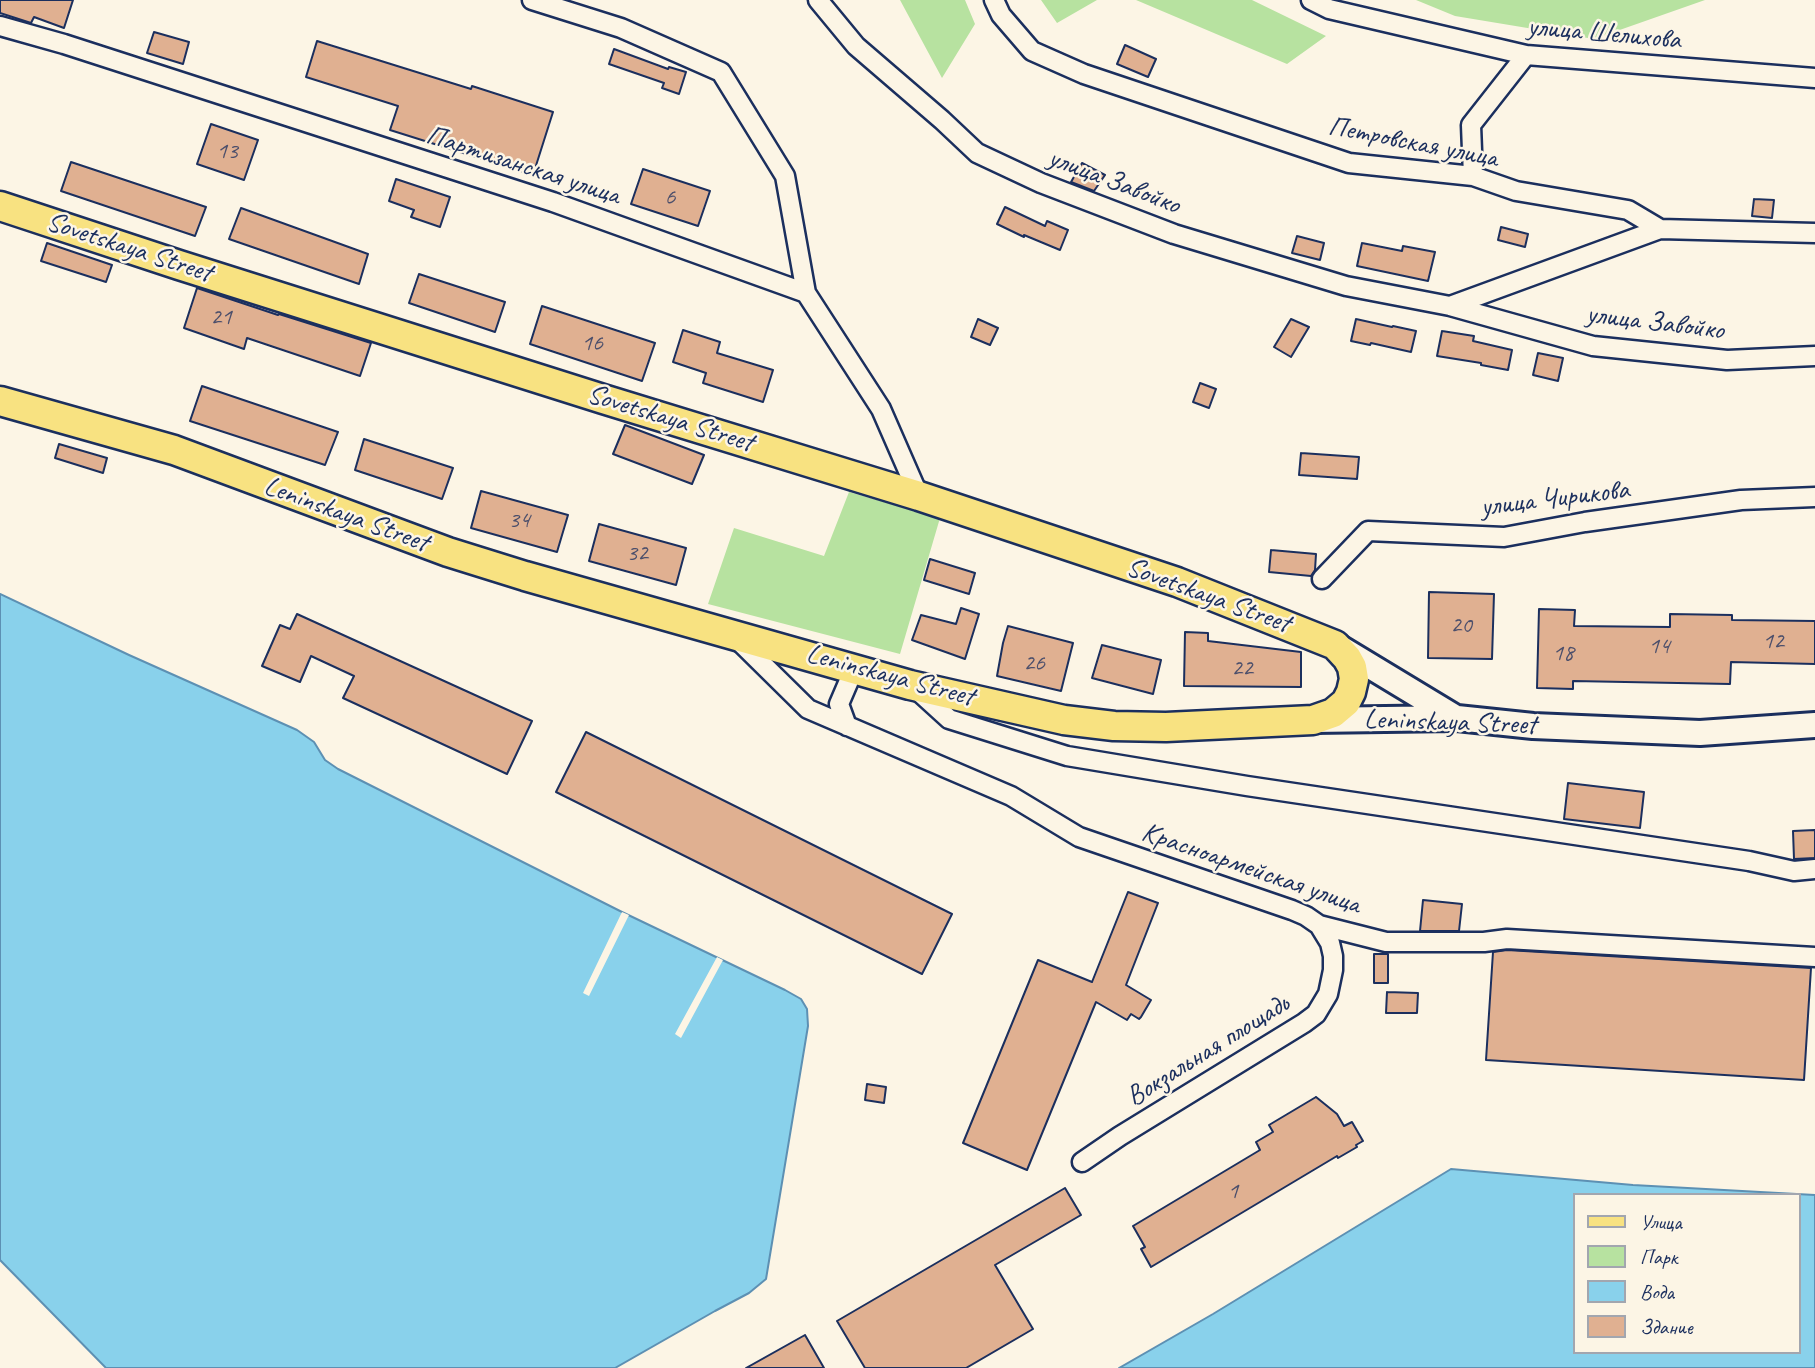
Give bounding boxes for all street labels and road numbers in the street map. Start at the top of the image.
street label: улица Шелихова [1526,11,1682,57]
street label: Петровская улица [1326,110,1500,176]
street label: Партизанская улица [422,119,624,213]
street label: улица Завойко [1043,142,1185,222]
street label: Sovetskaya Street [42,205,216,291]
street label: улица Завойко [1584,298,1726,348]
street label: Sovetskaya Street [583,378,757,460]
street label: Leninskaya Street [259,470,433,560]
street label: улица Чирикова [1479,473,1631,525]
street label: Sovetskaya Street [1122,551,1294,641]
street label: Leninskaya Street [802,637,978,715]
street label: Leninskaya Street [1363,703,1537,743]
street label: Красноармейская улица [1137,816,1365,922]
street label: Вокзальная площадь [1121,988,1295,1114]

